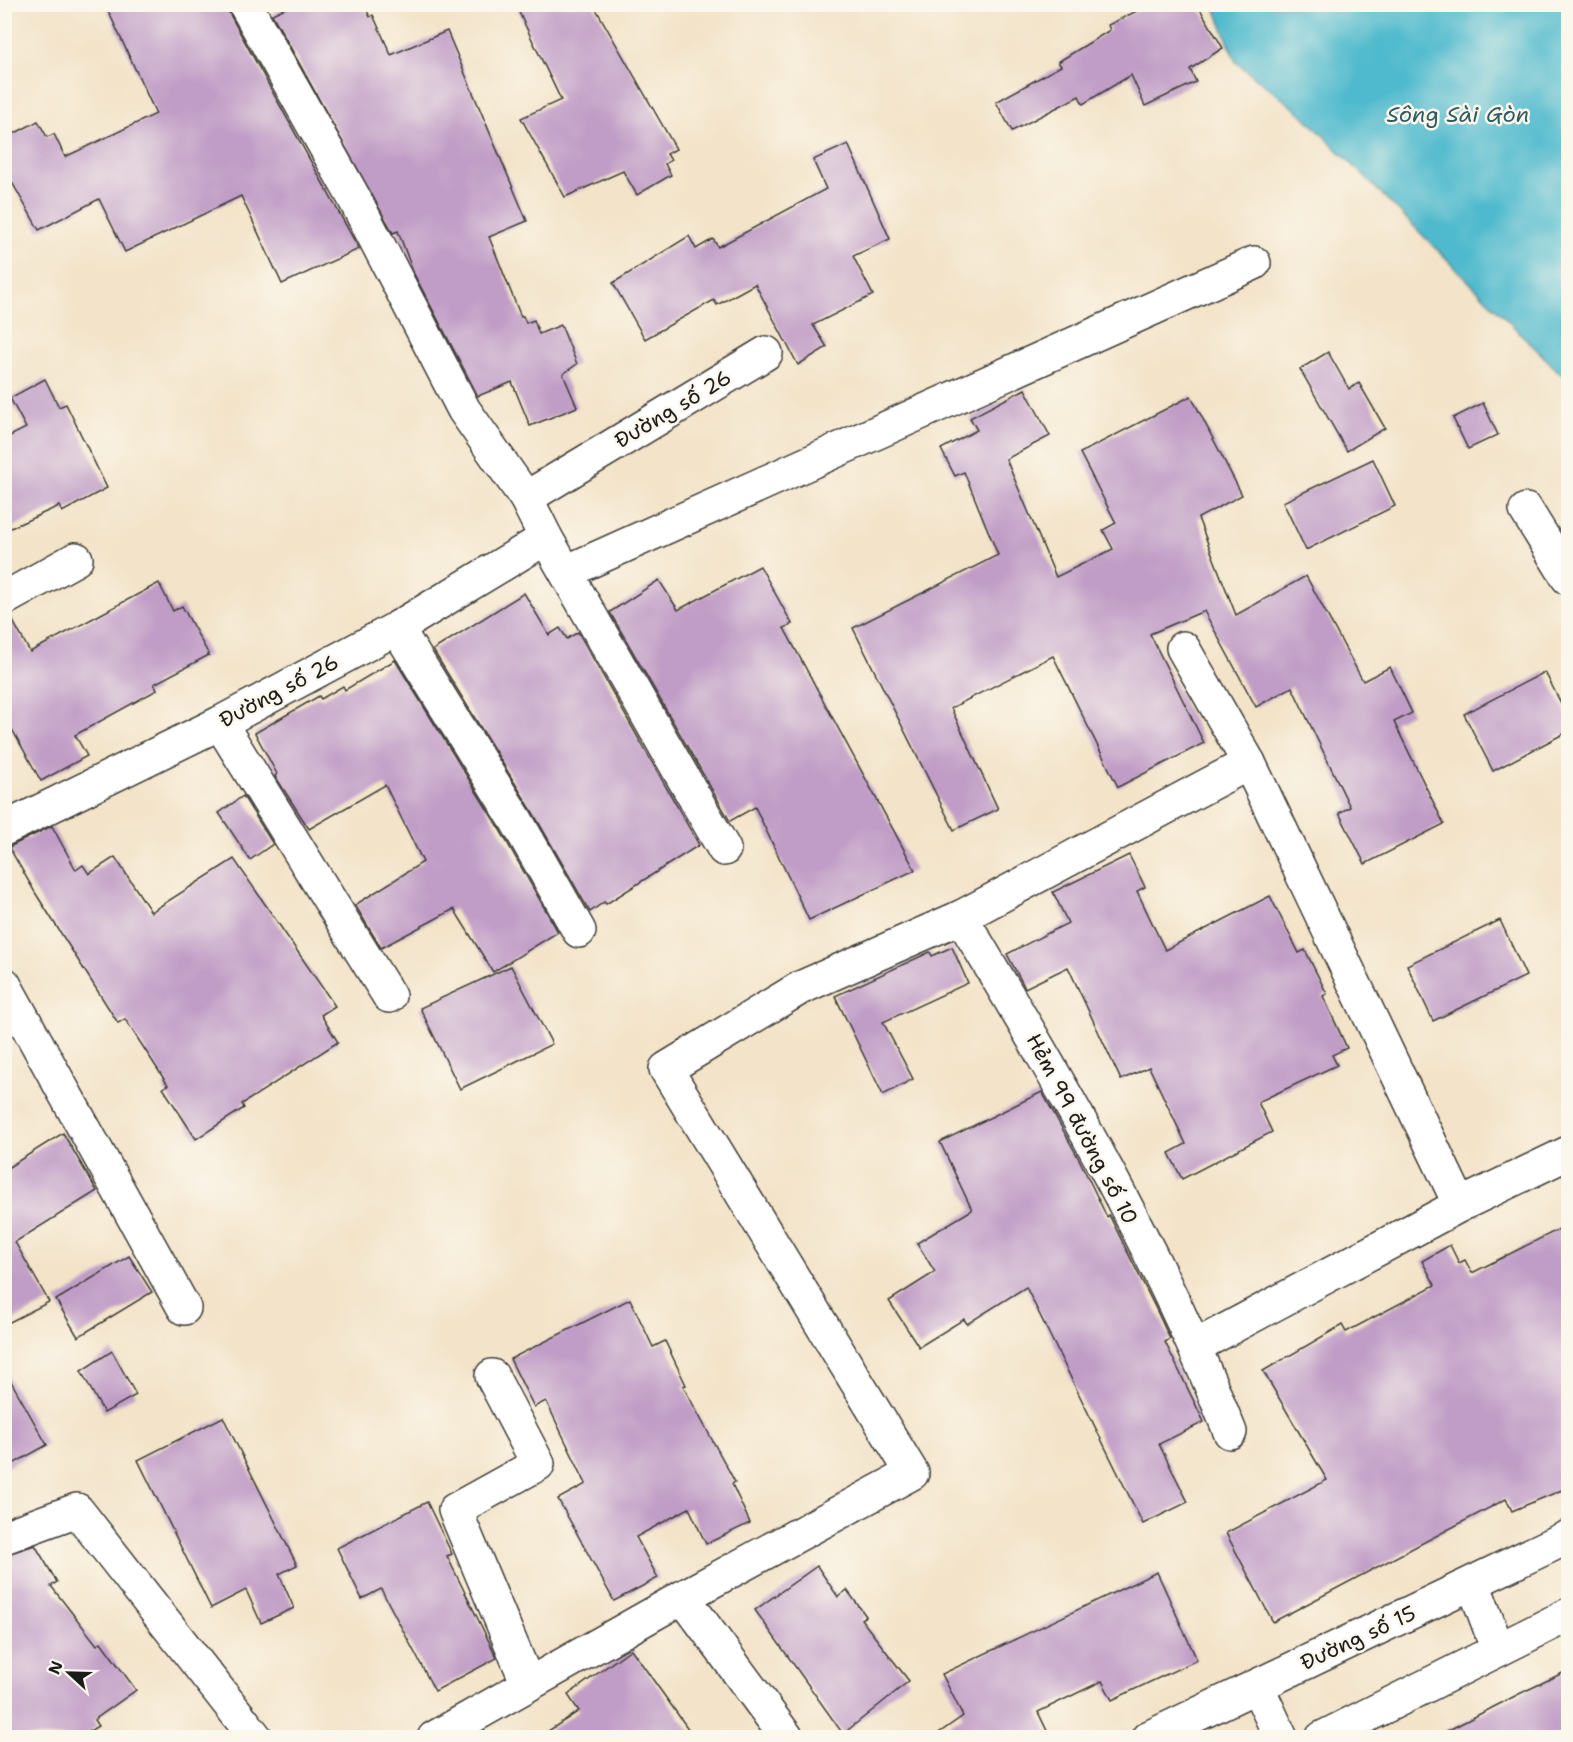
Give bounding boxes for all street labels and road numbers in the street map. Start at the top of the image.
street label: Đường số 26 [609,363,737,455]
street label: Đường số 26 [214,648,344,734]
street label: Hẻm 99 đường số 10 [1020,1029,1144,1229]
street label: Đường số 15 [1296,1599,1420,1677]

